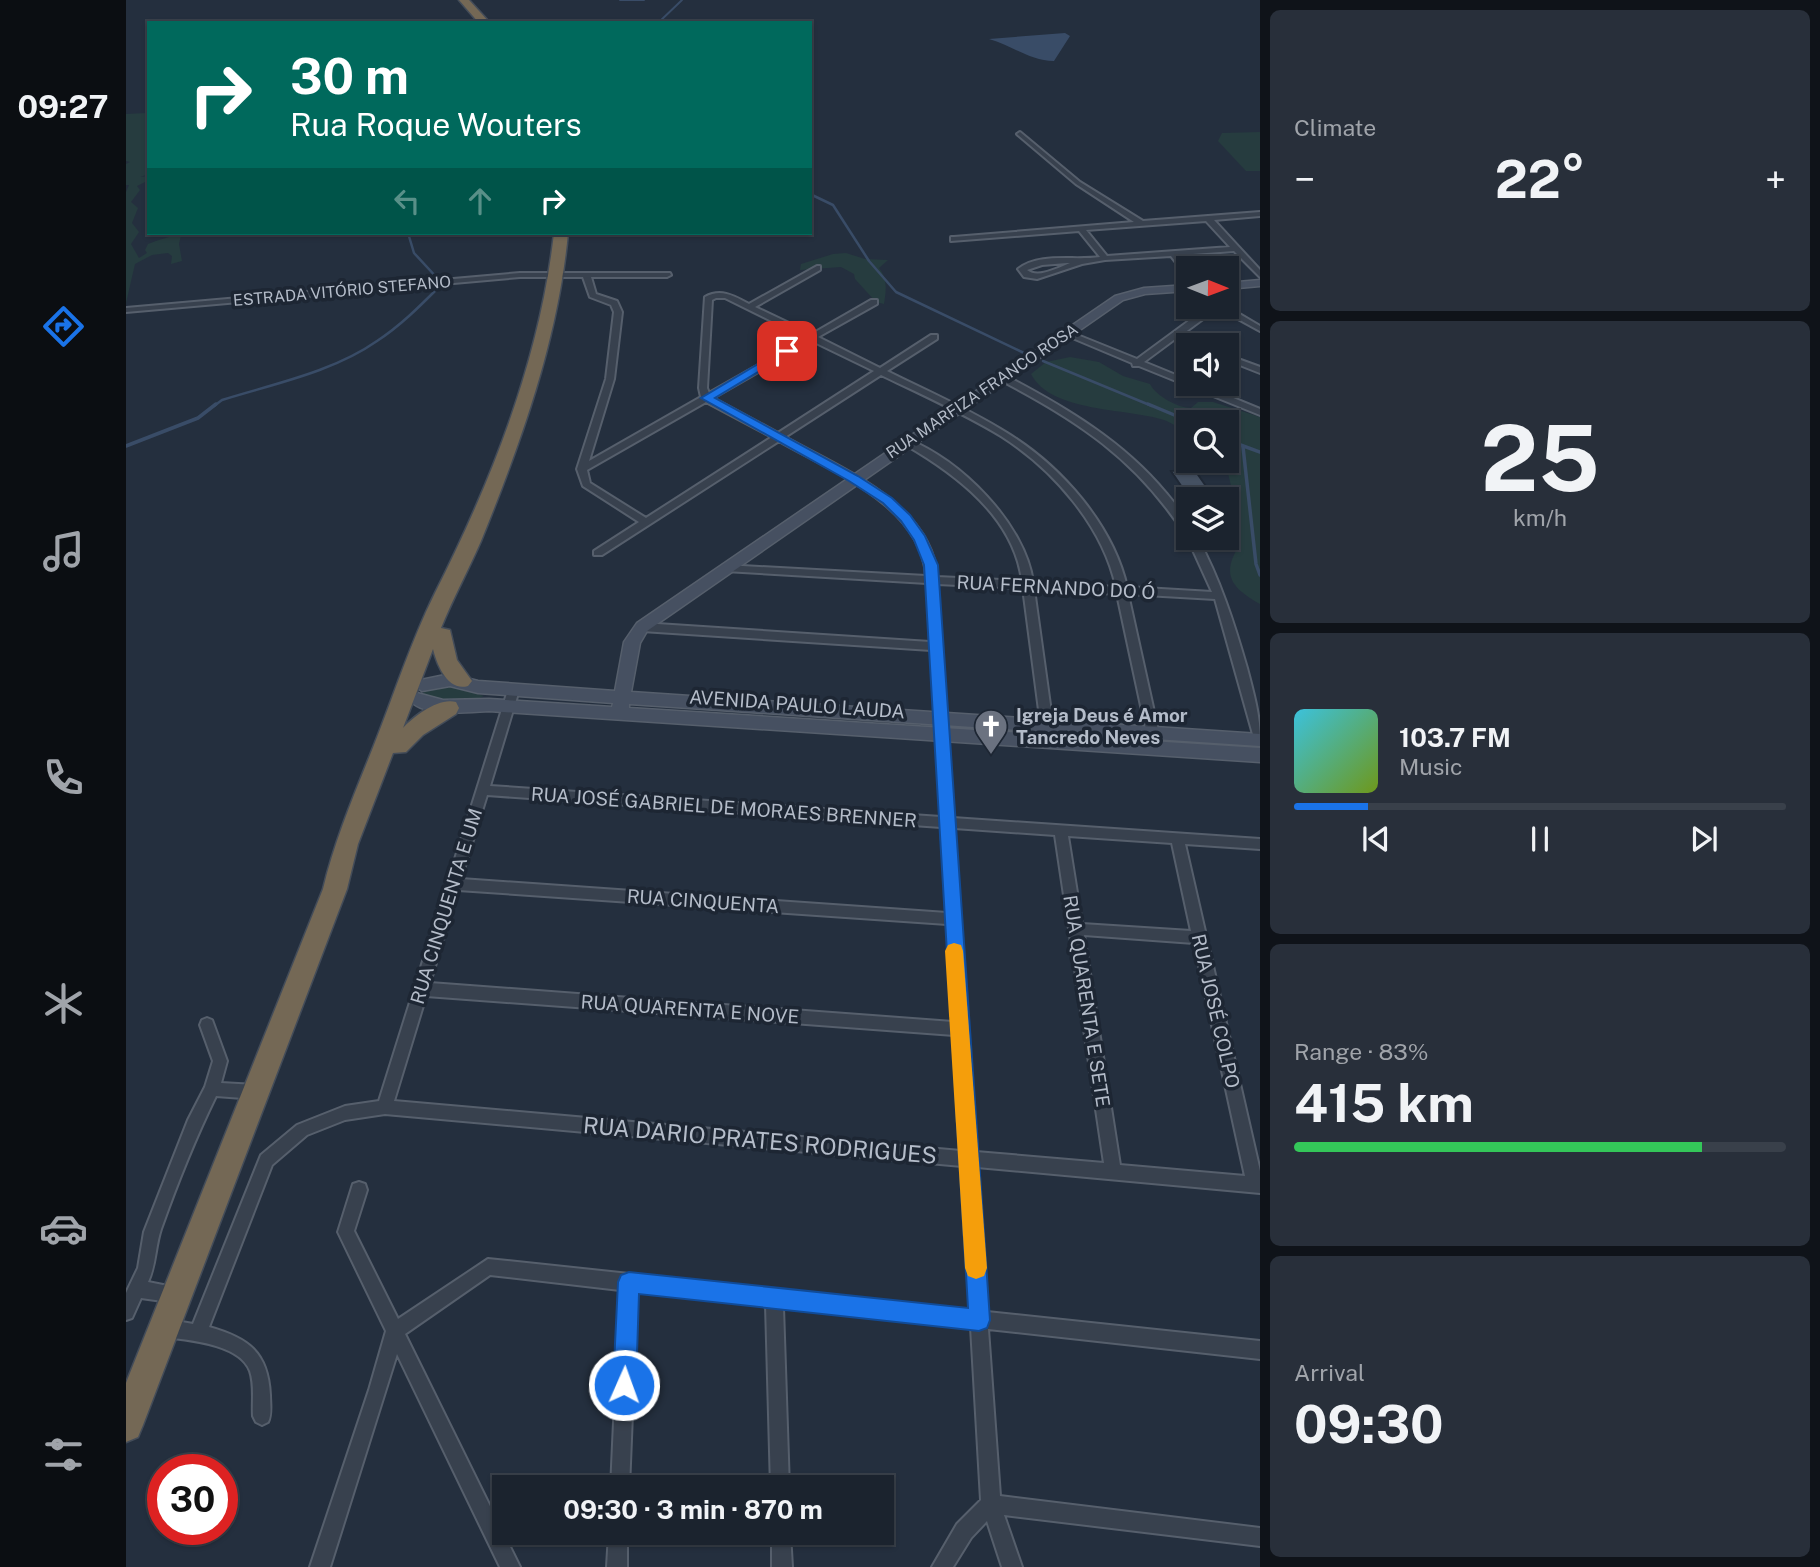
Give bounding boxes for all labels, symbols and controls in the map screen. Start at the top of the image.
text: 30 m [290,47,409,105]
icon: right [175,49,266,140]
text: 09:27 [17,88,109,125]
text: Rua Roque Wouters [290,106,582,143]
text: Climate [1294,114,1376,141]
text: 22° [1495,149,1585,210]
text: − [1294,157,1315,202]
text: + [1765,157,1786,202]
icon: left [388,182,426,220]
icon: ahead [461,182,499,220]
icon: right [534,182,572,220]
north arrow [1176,256,1239,318]
map controls [1176,256,1239,550]
street label: ESTRADA VITÓRIO STEFANO [232,271,452,310]
icon: directions [39,302,88,351]
street label: RUA MARFIZA FRANCO ROSA [883,320,1081,462]
pin [757,321,817,381]
icon: arrive [768,332,806,370]
button: sound [1176,333,1239,396]
text: 25 [1480,405,1600,511]
button: search [1176,410,1239,473]
button: layers [1176,487,1239,550]
text: km/h [1513,504,1567,531]
icon: music [39,527,88,576]
street label: RUA FERNANDO DO Ó [956,571,1156,603]
street label: AVENIDA PAULO LAUDA [688,685,906,723]
place label: Igreja Deus é Amor Tancredo Neves [1016,704,1188,748]
church icon: Igreja Deus é Amor Tancredo Neves [972,707,1010,756]
text: 103.7 FM [1399,722,1511,753]
icon: phone [39,753,88,802]
text: Music [1399,753,1463,780]
street label: RUA JOSÉ GABRIEL DE MORAES BRENNER [530,783,918,831]
street label: RUA CINQUENTA E UM [406,805,486,1007]
icon: previous [1357,820,1395,858]
icon: pause [1521,820,1559,858]
icon: next [1685,820,1723,858]
street label: RUA CINQUENTA [626,885,780,917]
street label: RUA QUARENTA E SETE [1059,893,1115,1109]
street label: RUA JOSÉ COLPO [1188,932,1244,1090]
icon: climate [39,979,88,1028]
street label: RUA QUARENTA E NOVE [580,990,800,1028]
text: Range · 83% [1294,1038,1428,1065]
text: 415 km [1294,1073,1474,1134]
street label: RUA DARIO PRATES RODRIGUES [582,1111,938,1169]
icon: car [39,1204,88,1253]
position arrow [587,1348,661,1422]
text: Arrival [1294,1359,1365,1386]
text: 09:30 [1294,1394,1444,1455]
icon: filters [39,1430,88,1479]
speed limit sign: 30 [147,1454,238,1545]
text: 09:30 · 3 min · 870 m [563,1494,823,1525]

